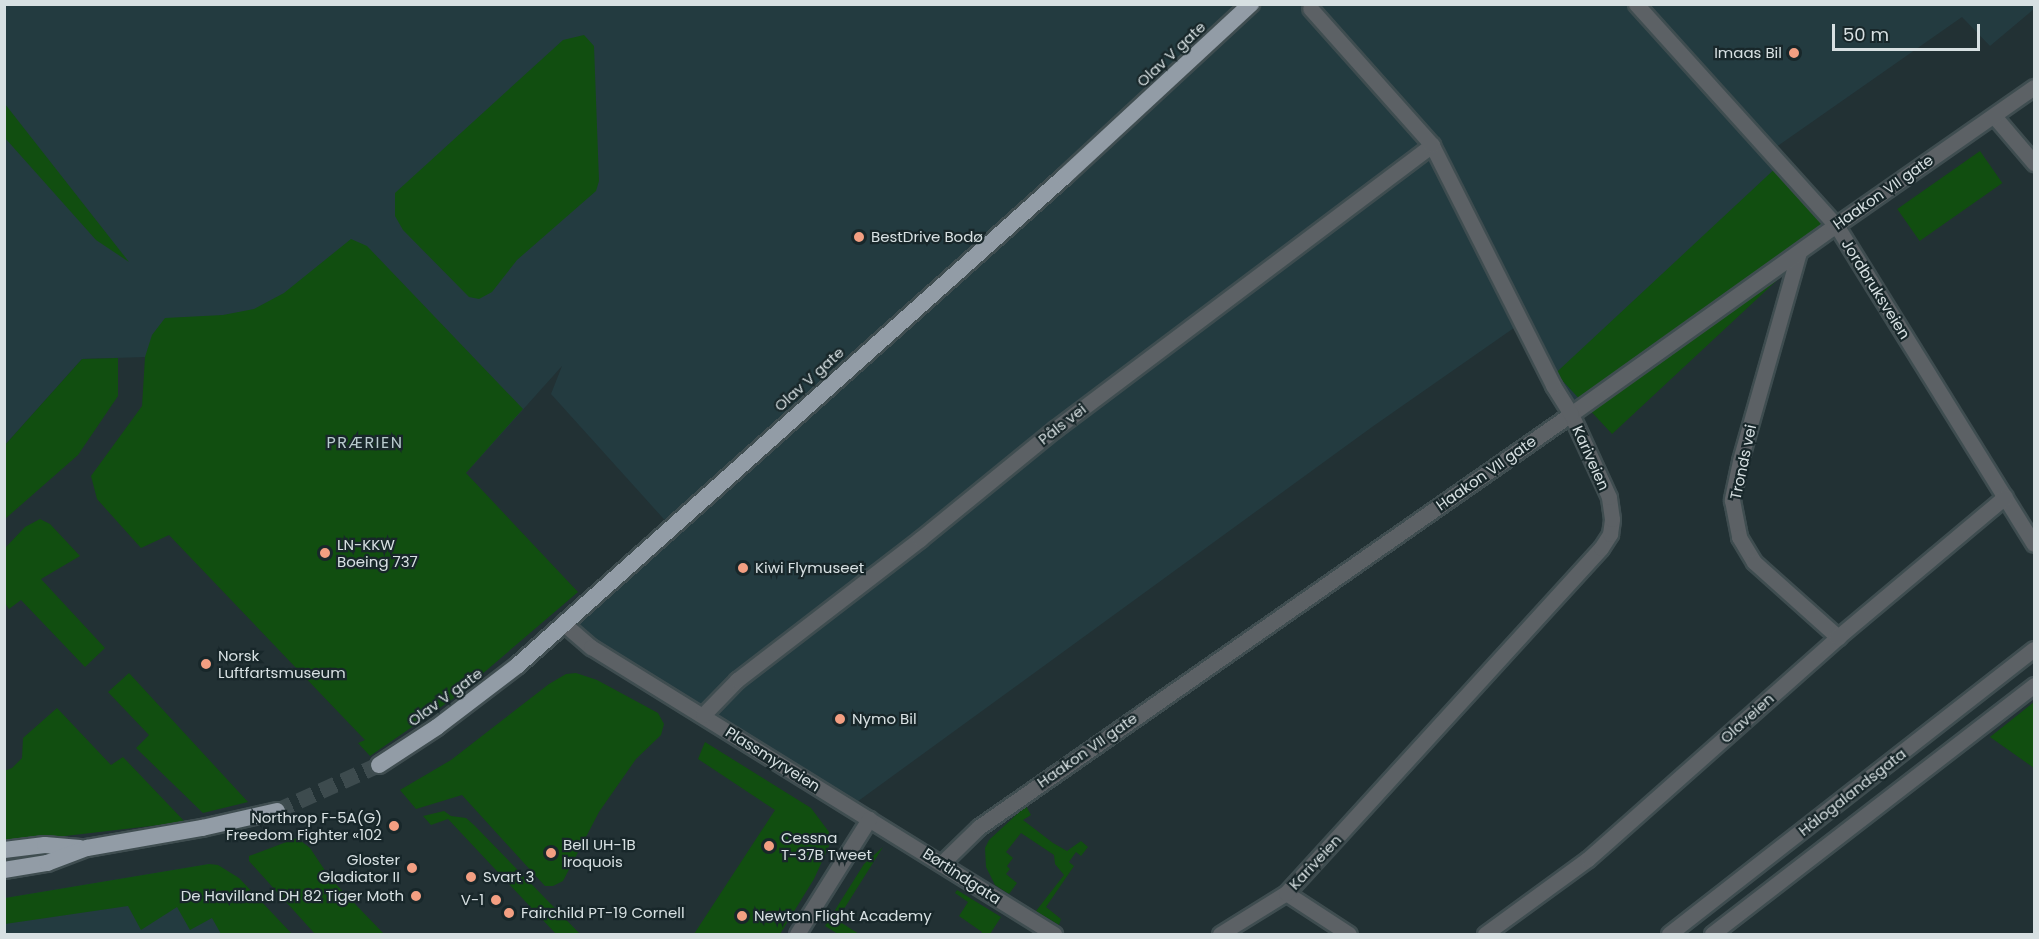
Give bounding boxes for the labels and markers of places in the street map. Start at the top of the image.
place label: Imaas Bil [1714,44,1782,62]
marker: Imaas Bil [1787,46,1801,60]
place label: BestDrive Bodø [871,228,983,246]
marker: BestDrive Bodø [852,230,866,244]
place label: LN-KKW Boeing 737 [337,535,418,570]
marker: LN-KKW Boeing 737 [318,546,332,560]
place label: Kiwi Flymuseet [755,559,864,577]
marker: Kiwi Flymuseet [736,561,750,575]
place label: Norsk Luftfartsmuseum [218,646,346,681]
marker: Norsk Luftfartsmuseum [199,657,213,671]
place label: Nymo Bil [852,710,917,728]
marker: Nymo Bil [833,712,847,726]
place label: Northrop F-5A(G) Freedom Fighter «102 [226,808,382,843]
marker: Northrop F-5A(G) Freedom Fighter «102 [387,819,401,833]
place label: Cessna T-37B Tweet [781,828,872,863]
place label: Bell UH-1B Iroquois [563,835,636,870]
marker: Cessna T-37B Tweet [762,839,776,853]
marker: Bell UH-1B Iroquois [544,846,558,860]
place label: Gloster Gladiator II [318,850,400,885]
marker: Gloster Gladiator II [405,861,419,875]
place label: Svart 3 [483,868,534,886]
marker: Svart 3 [464,870,478,884]
place label: De Havilland DH 82 Tiger Moth [181,887,404,905]
marker: De Havilland DH 82 Tiger Moth [409,889,423,903]
place label: V-1 [461,891,484,909]
marker: V-1 [489,893,503,907]
place label: Fairchild PT-19 Cornell [521,904,685,922]
marker: Fairchild PT-19 Cornell [502,906,516,920]
place label: Newton Flight Academy [754,907,932,925]
marker: Newton Flight Academy [735,909,749,923]

